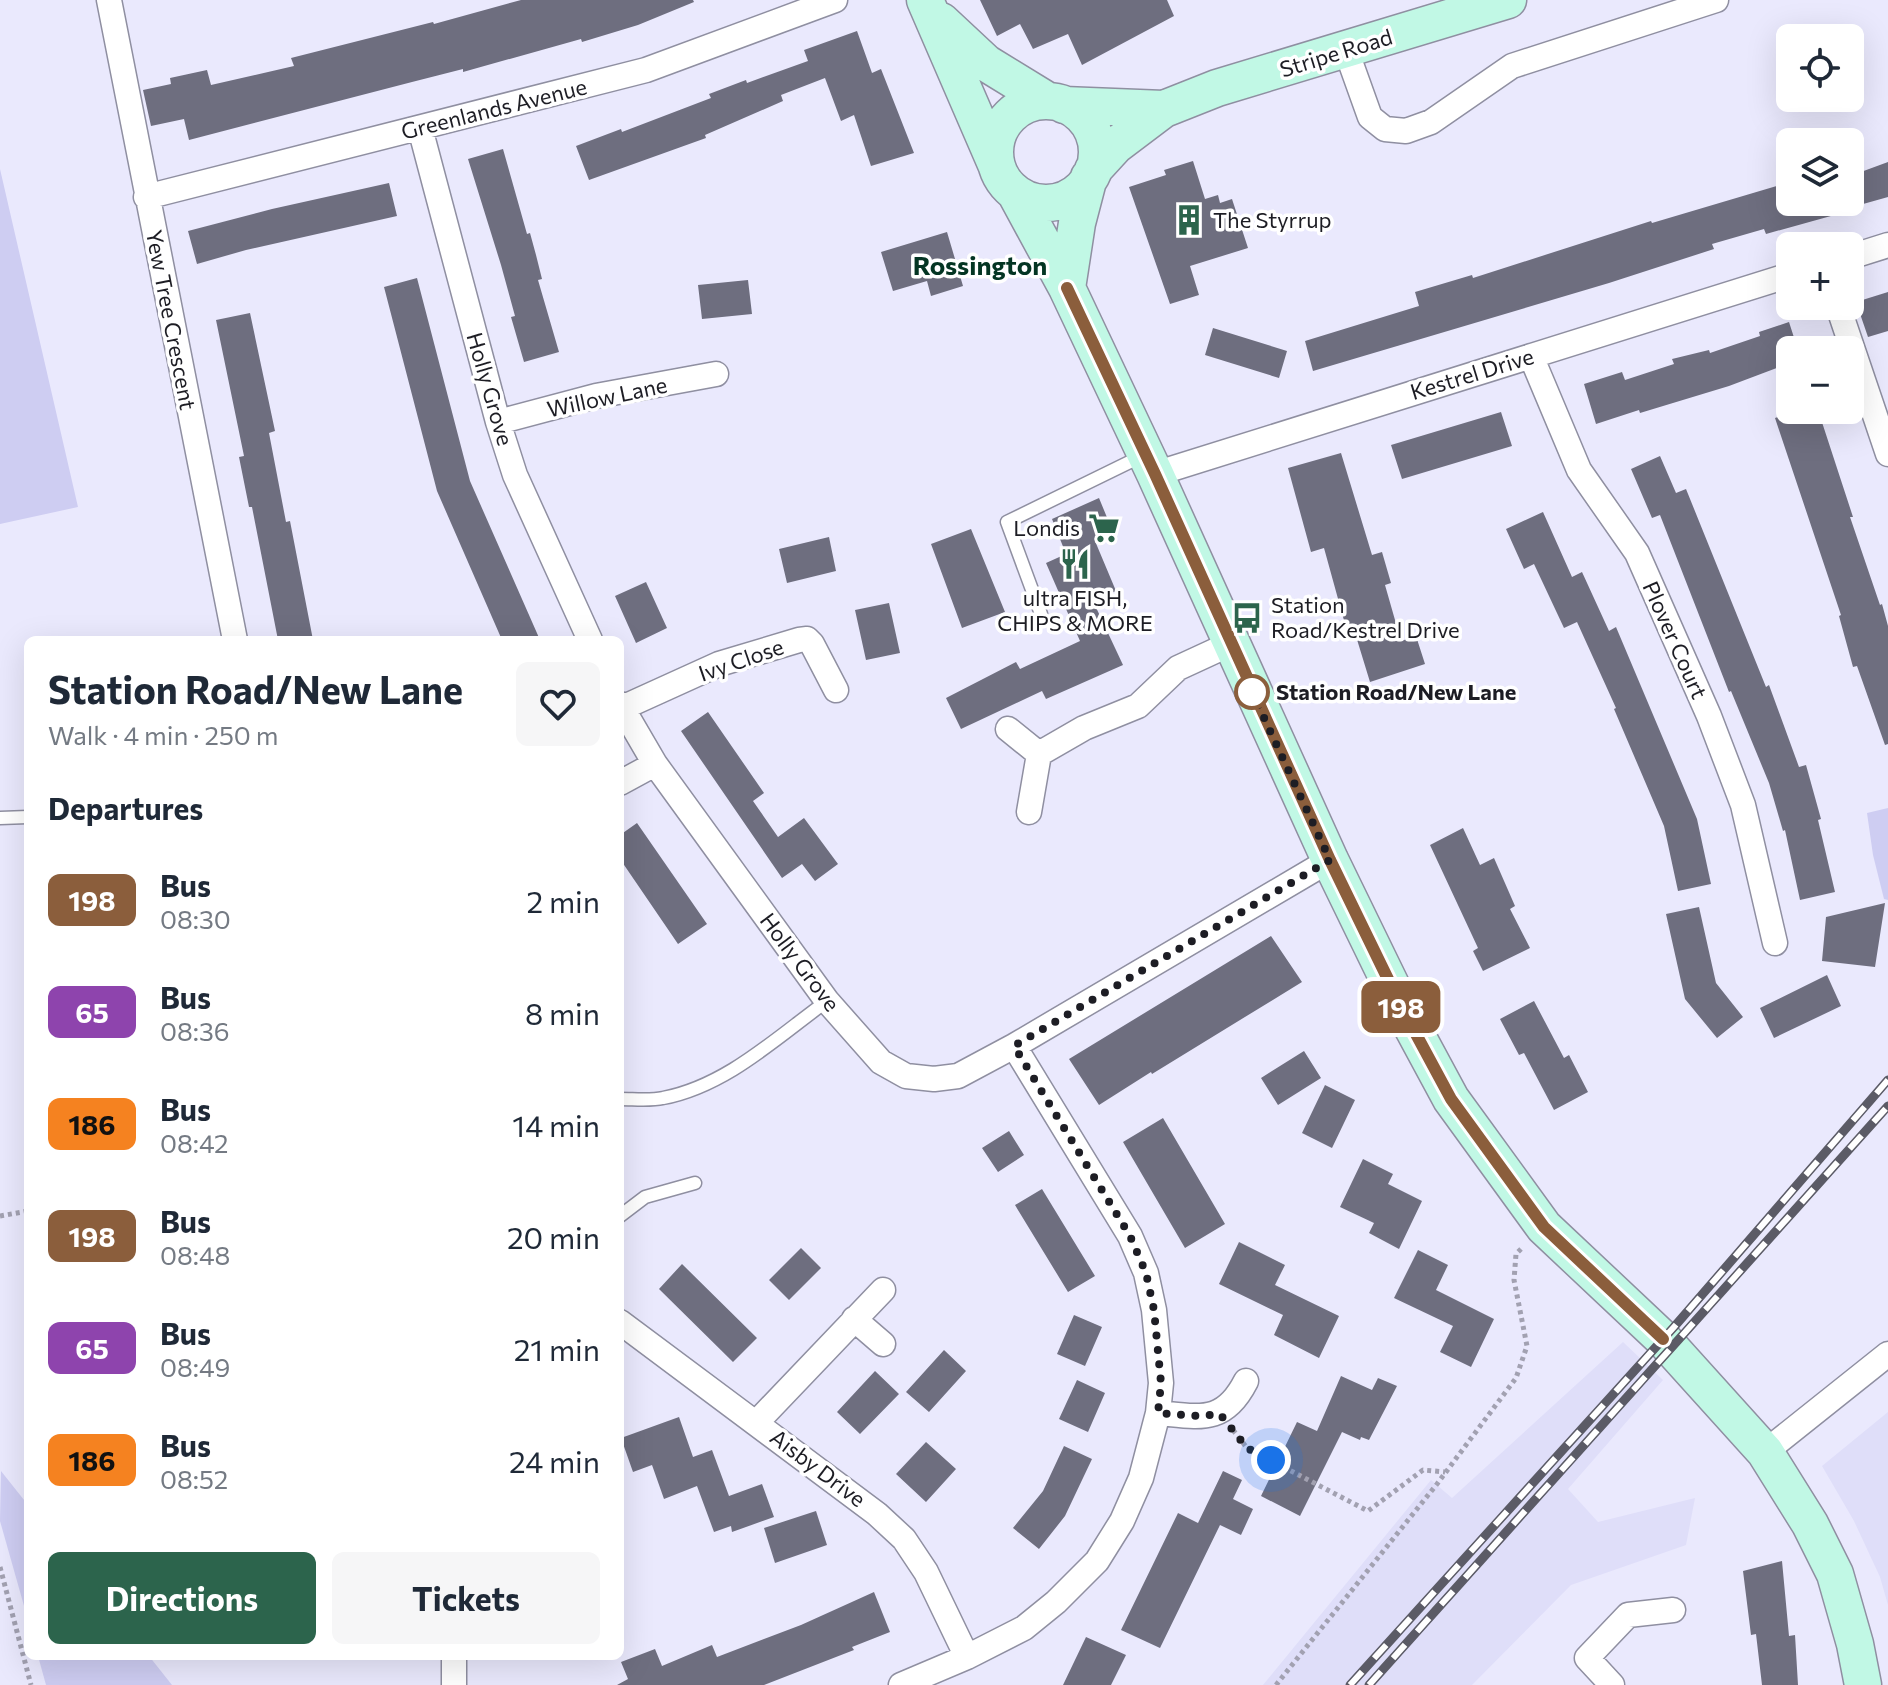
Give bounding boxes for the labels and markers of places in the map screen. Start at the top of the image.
building icon: The Styrrup [1172,203,1206,237]
place label: The Styrrup [1213,206,1332,233]
supermarket icon: Londis [1087,511,1121,545]
place label: Londis [1013,514,1080,541]
restaurant icon: ultra FISH, CHIPS & MORE [1058,547,1092,581]
place label: ultra FISH, CHIPS & MORE [997,584,1153,636]
place label: Station Road/Kestrel Drive [1271,591,1460,643]
bus stop icon: Station Road/Kestrel Drive [1230,601,1264,635]
marker: Station Road/New Lane [1235,675,1269,709]
place label: Station Road/New Lane [1276,678,1516,705]

